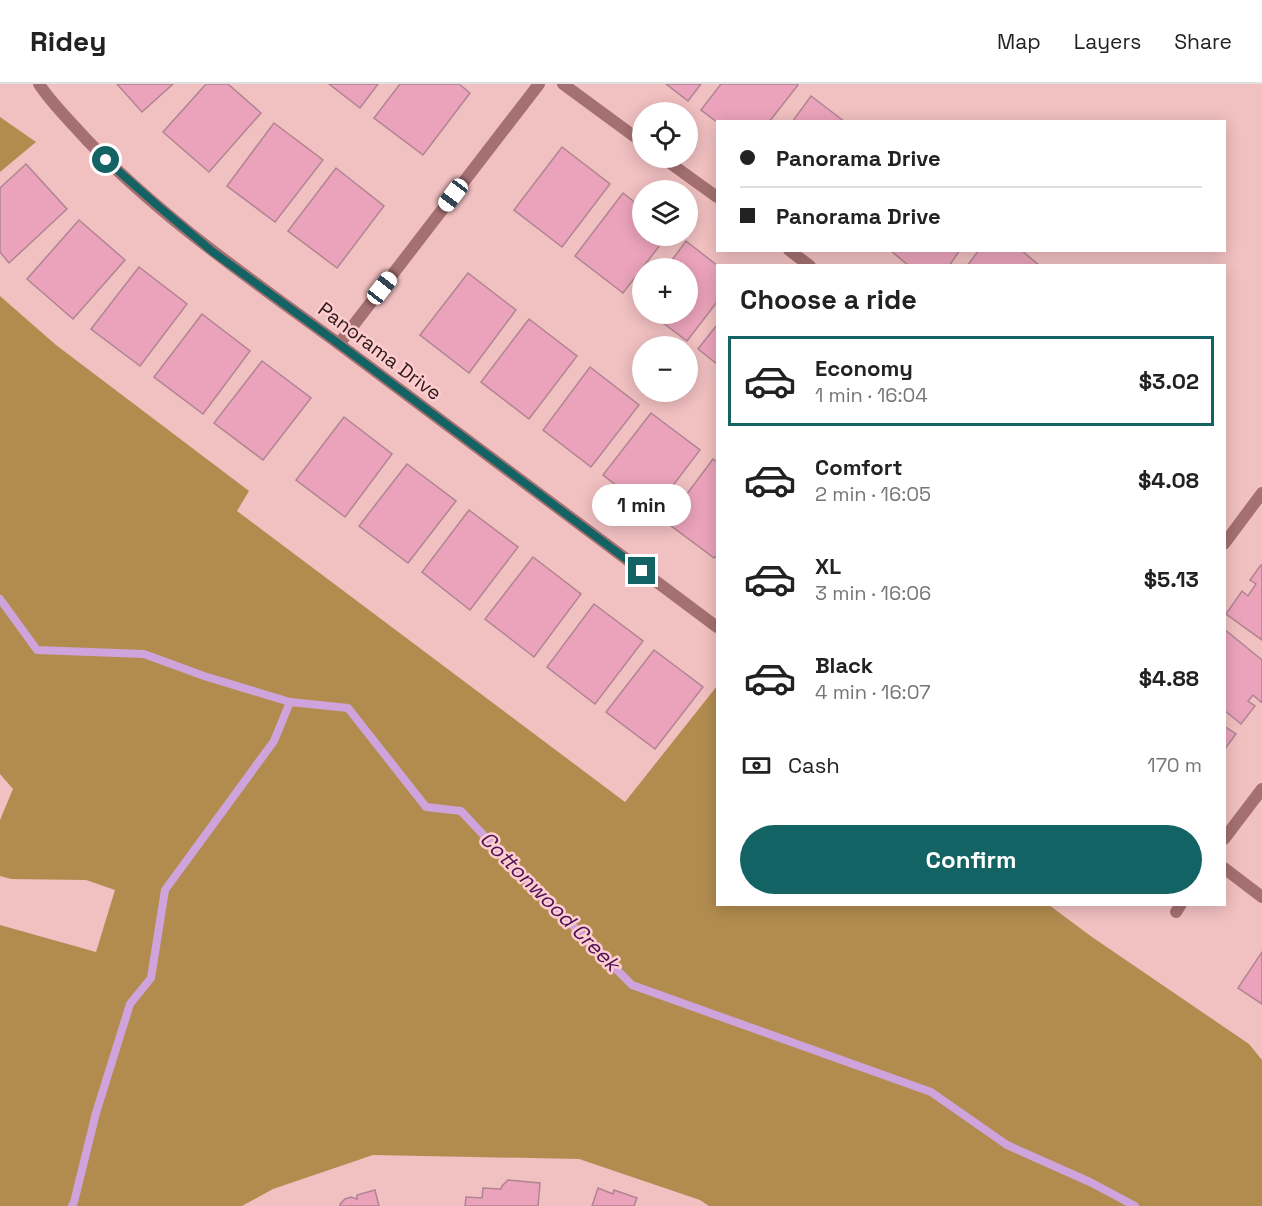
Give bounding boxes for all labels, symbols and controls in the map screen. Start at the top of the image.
text: Ridey [30,23,106,59]
text: Map [997,28,1041,55]
text: Layers [1074,28,1141,55]
text: Share [1174,28,1232,55]
map controls [632,102,698,402]
button: locate [632,102,698,168]
text: Panorama Drive [776,144,941,172]
route start [92,146,119,173]
car [435,175,471,215]
button: layers [632,180,698,246]
text: Panorama Drive [776,202,941,230]
button: + [632,258,698,324]
car [364,268,400,308]
text: Choose a ride [740,282,917,317]
street label: Panorama Drive [313,296,447,406]
button: − [632,336,698,402]
icon: car [743,354,797,408]
text: Economy [815,354,913,382]
text: $3.02 [1139,367,1199,395]
text: 1 min · 16:04 [815,382,928,408]
icon: car [743,453,797,507]
text: Comfort [815,453,903,481]
text: $4.08 [1138,466,1199,494]
text: 2 min · 16:05 [815,481,931,507]
callout: 1 min [592,484,692,526]
text: 1 min [617,492,666,518]
icon: car [743,552,797,606]
text: XL [815,552,841,580]
route end [628,557,655,584]
text: $5.13 [1144,565,1199,593]
text: 3 min · 16:06 [815,580,931,606]
icon: car [743,651,797,705]
text: Black [815,651,873,679]
text: $4.88 [1139,664,1199,692]
text: 4 min · 16:07 [815,679,930,705]
icon: cash [740,749,773,782]
text: Cash [788,751,840,779]
text: 170 m [1147,752,1202,778]
water label: Cottonwood Creek [474,825,628,979]
button: Confirm [740,825,1202,894]

